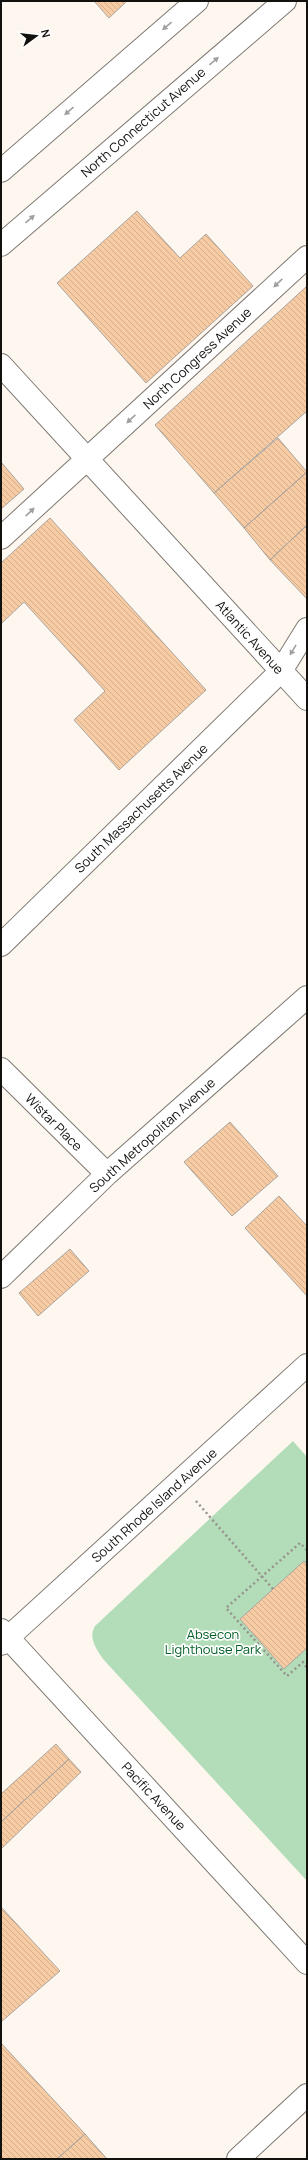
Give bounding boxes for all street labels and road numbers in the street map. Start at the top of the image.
street label: North Connecticut Avenue [77,63,209,181]
street label: North Congress Avenue [139,303,255,413]
street label: Atlantic Avenue [212,596,288,678]
street label: South Massachusetts Avenue [71,739,212,877]
street label: South Metropolitan Avenue [85,1073,219,1196]
street label: Wistar Place [21,1089,87,1155]
street label: South Rhode Island Avenue [87,1443,221,1566]
street label: Pacific Avenue [118,1758,191,1834]

